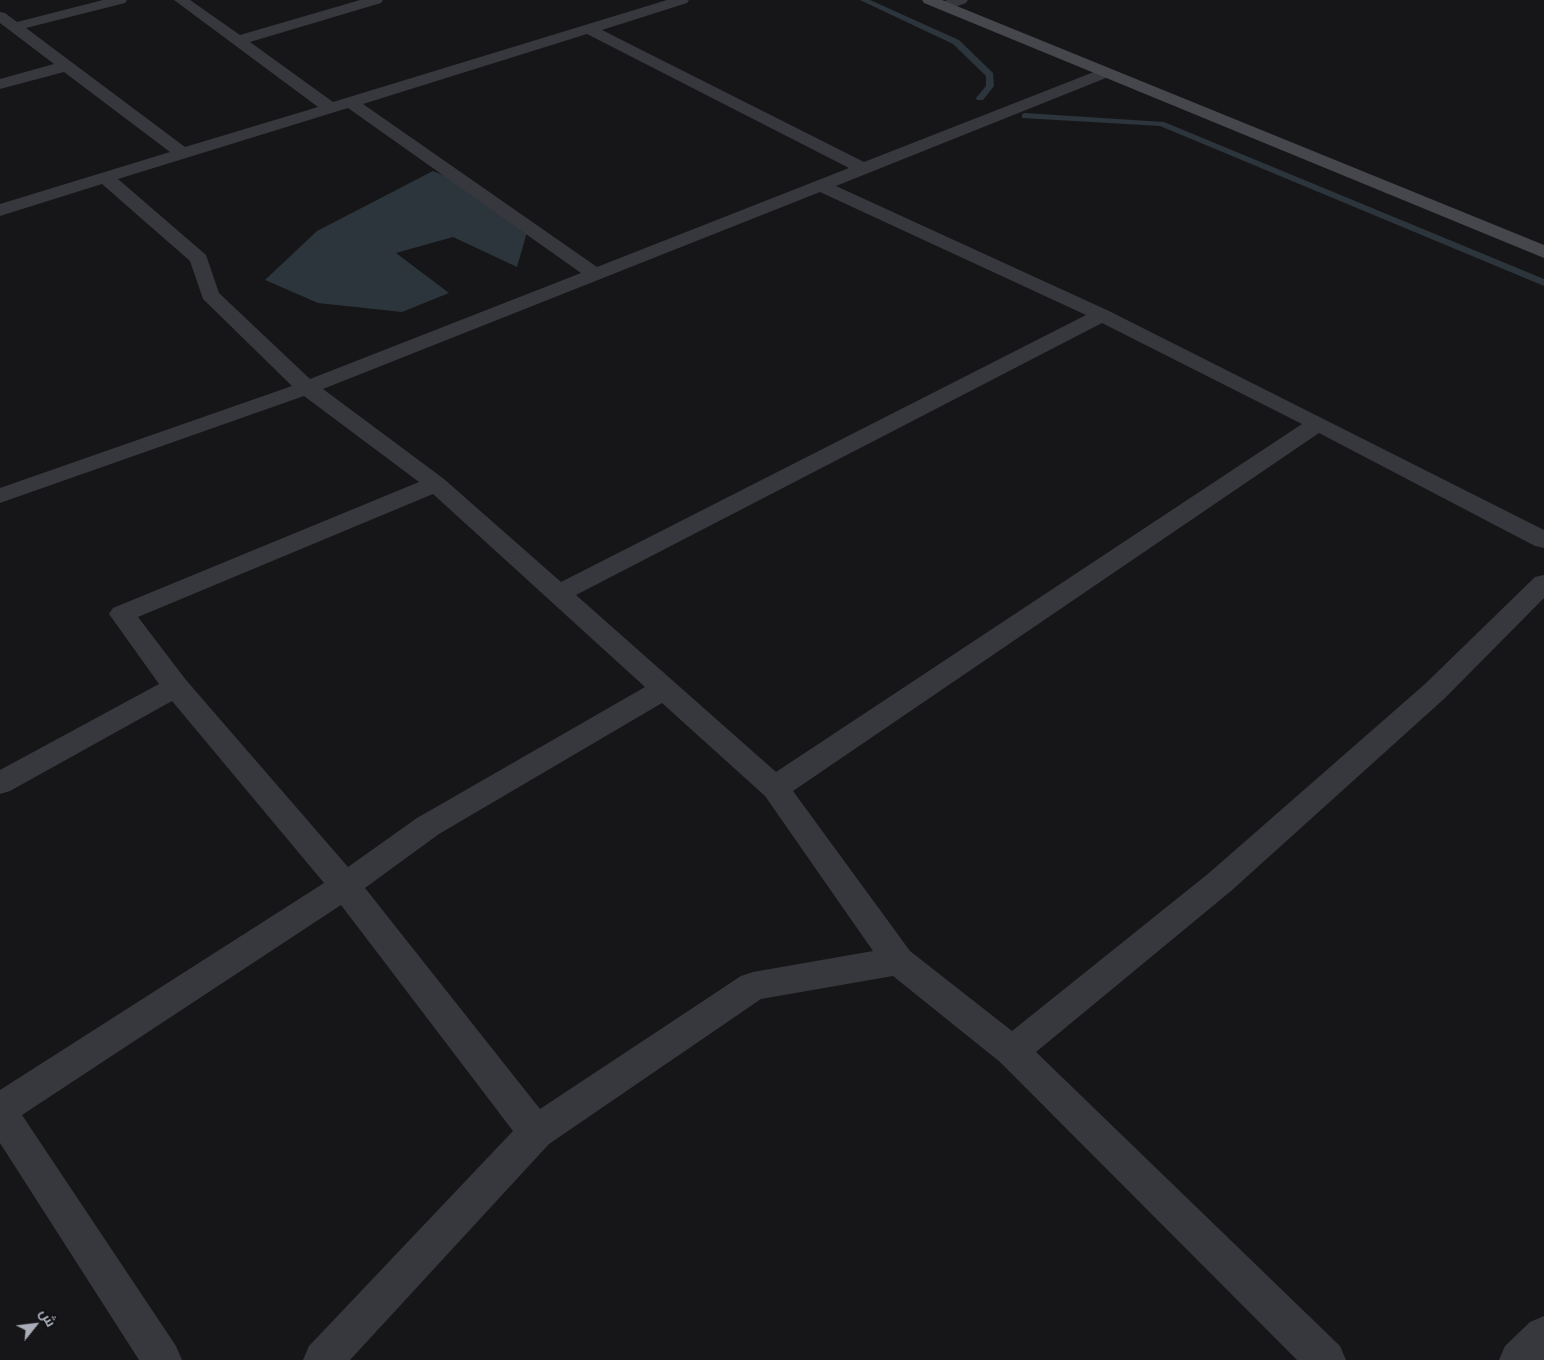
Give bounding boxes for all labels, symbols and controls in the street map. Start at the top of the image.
north arrow [10,1300,60,1350]
text: ش [37,1306,59,1329]

